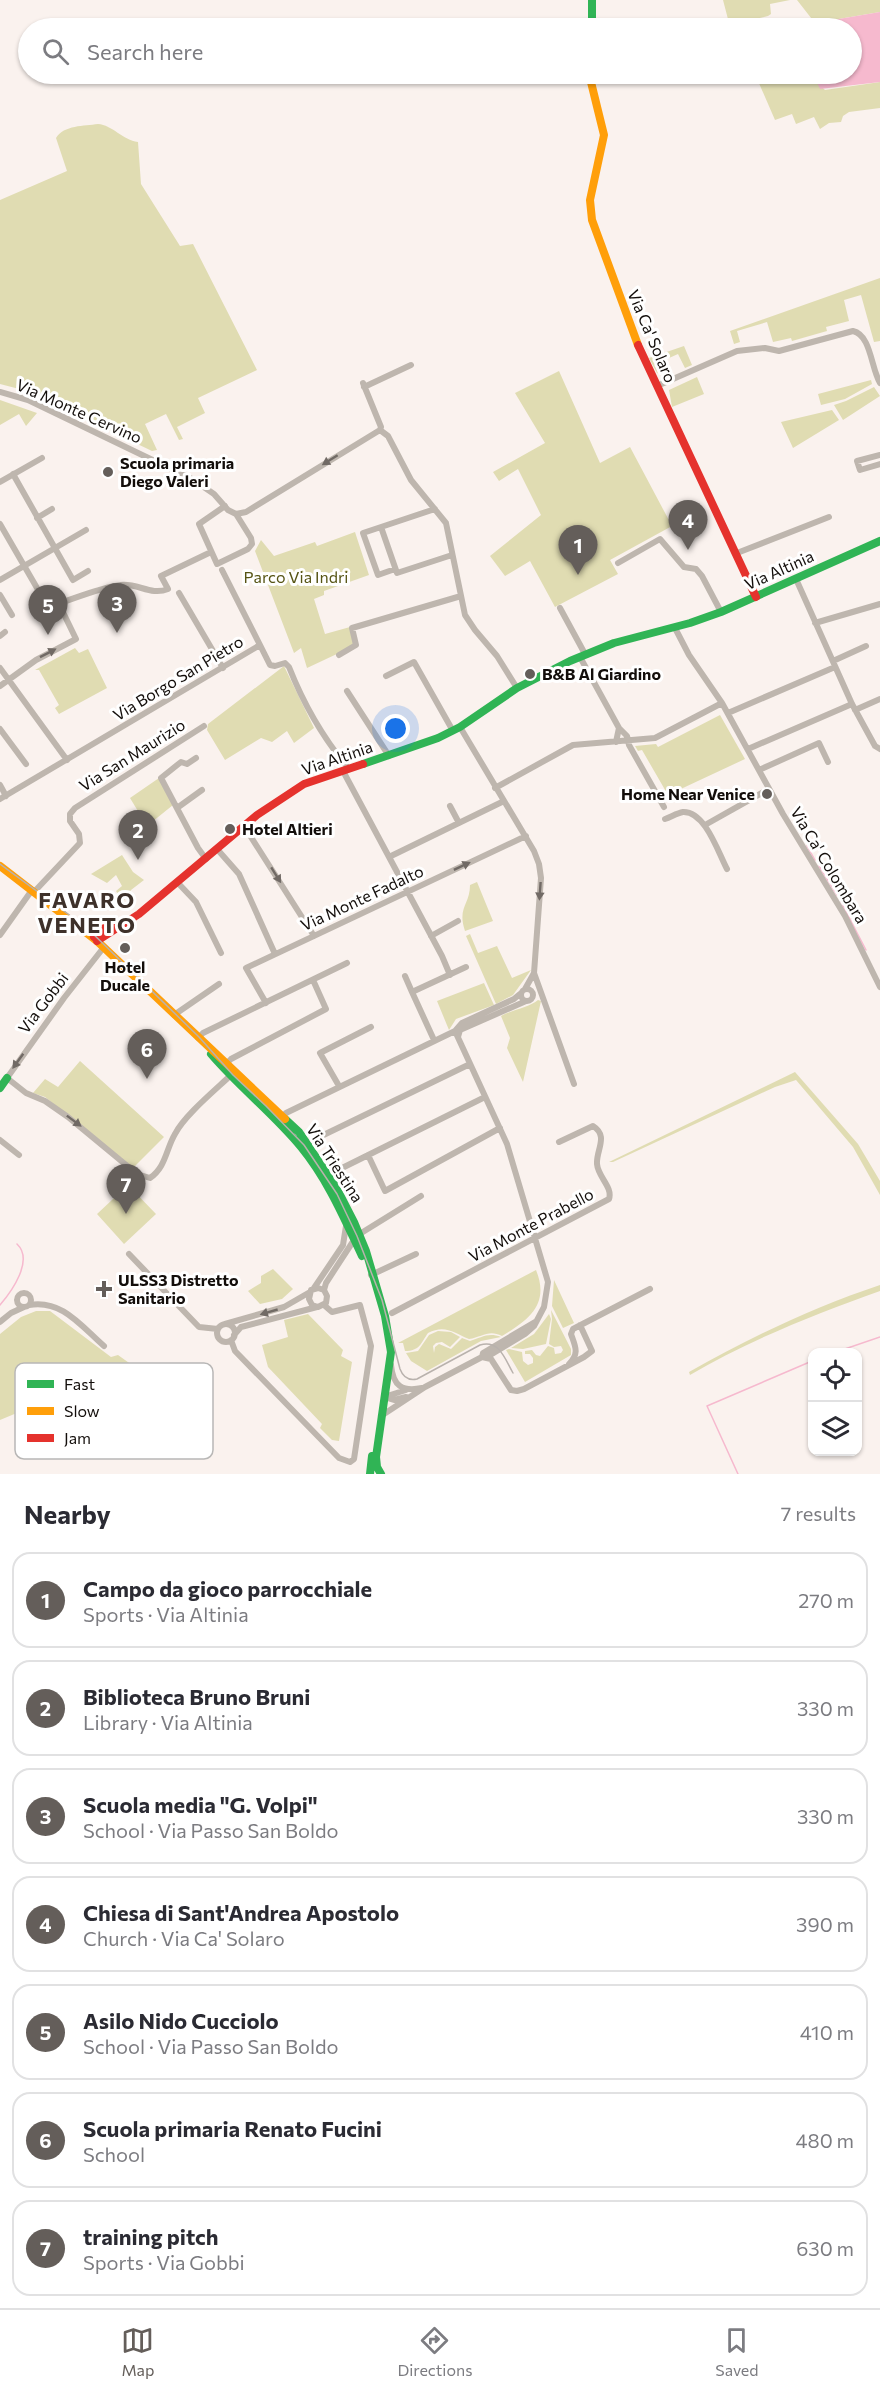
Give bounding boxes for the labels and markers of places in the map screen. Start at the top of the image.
place label: Scuola primaria Diego Valeri [120,453,234,490]
marker: Scuola primaria Diego Valeri [101,465,115,479]
pin: 4 [668,500,708,550]
pin: 1 [558,526,598,575]
pin: 3 [98,584,136,633]
pin: 5 [28,586,68,635]
place label: B&B Al Giardino [542,664,661,683]
marker: B&B Al Giardino [523,667,537,681]
place label: Home Near Venice [621,784,755,803]
marker: Home Near Venice [760,787,774,801]
pin: 2 [118,810,158,860]
place label: Hotel Altieri [242,819,333,838]
marker: Hotel Altieri [223,822,237,836]
marker: Hotel Ducale [118,941,132,955]
place label: Hotel Ducale [100,957,150,994]
pin: 6 [128,1030,166,1079]
pin: 7 [106,1164,146,1214]
place label: ULSS3 Distretto Sanitario [118,1270,239,1307]
marker: ULSS3 Distretto Sanitario [95,1280,113,1298]

